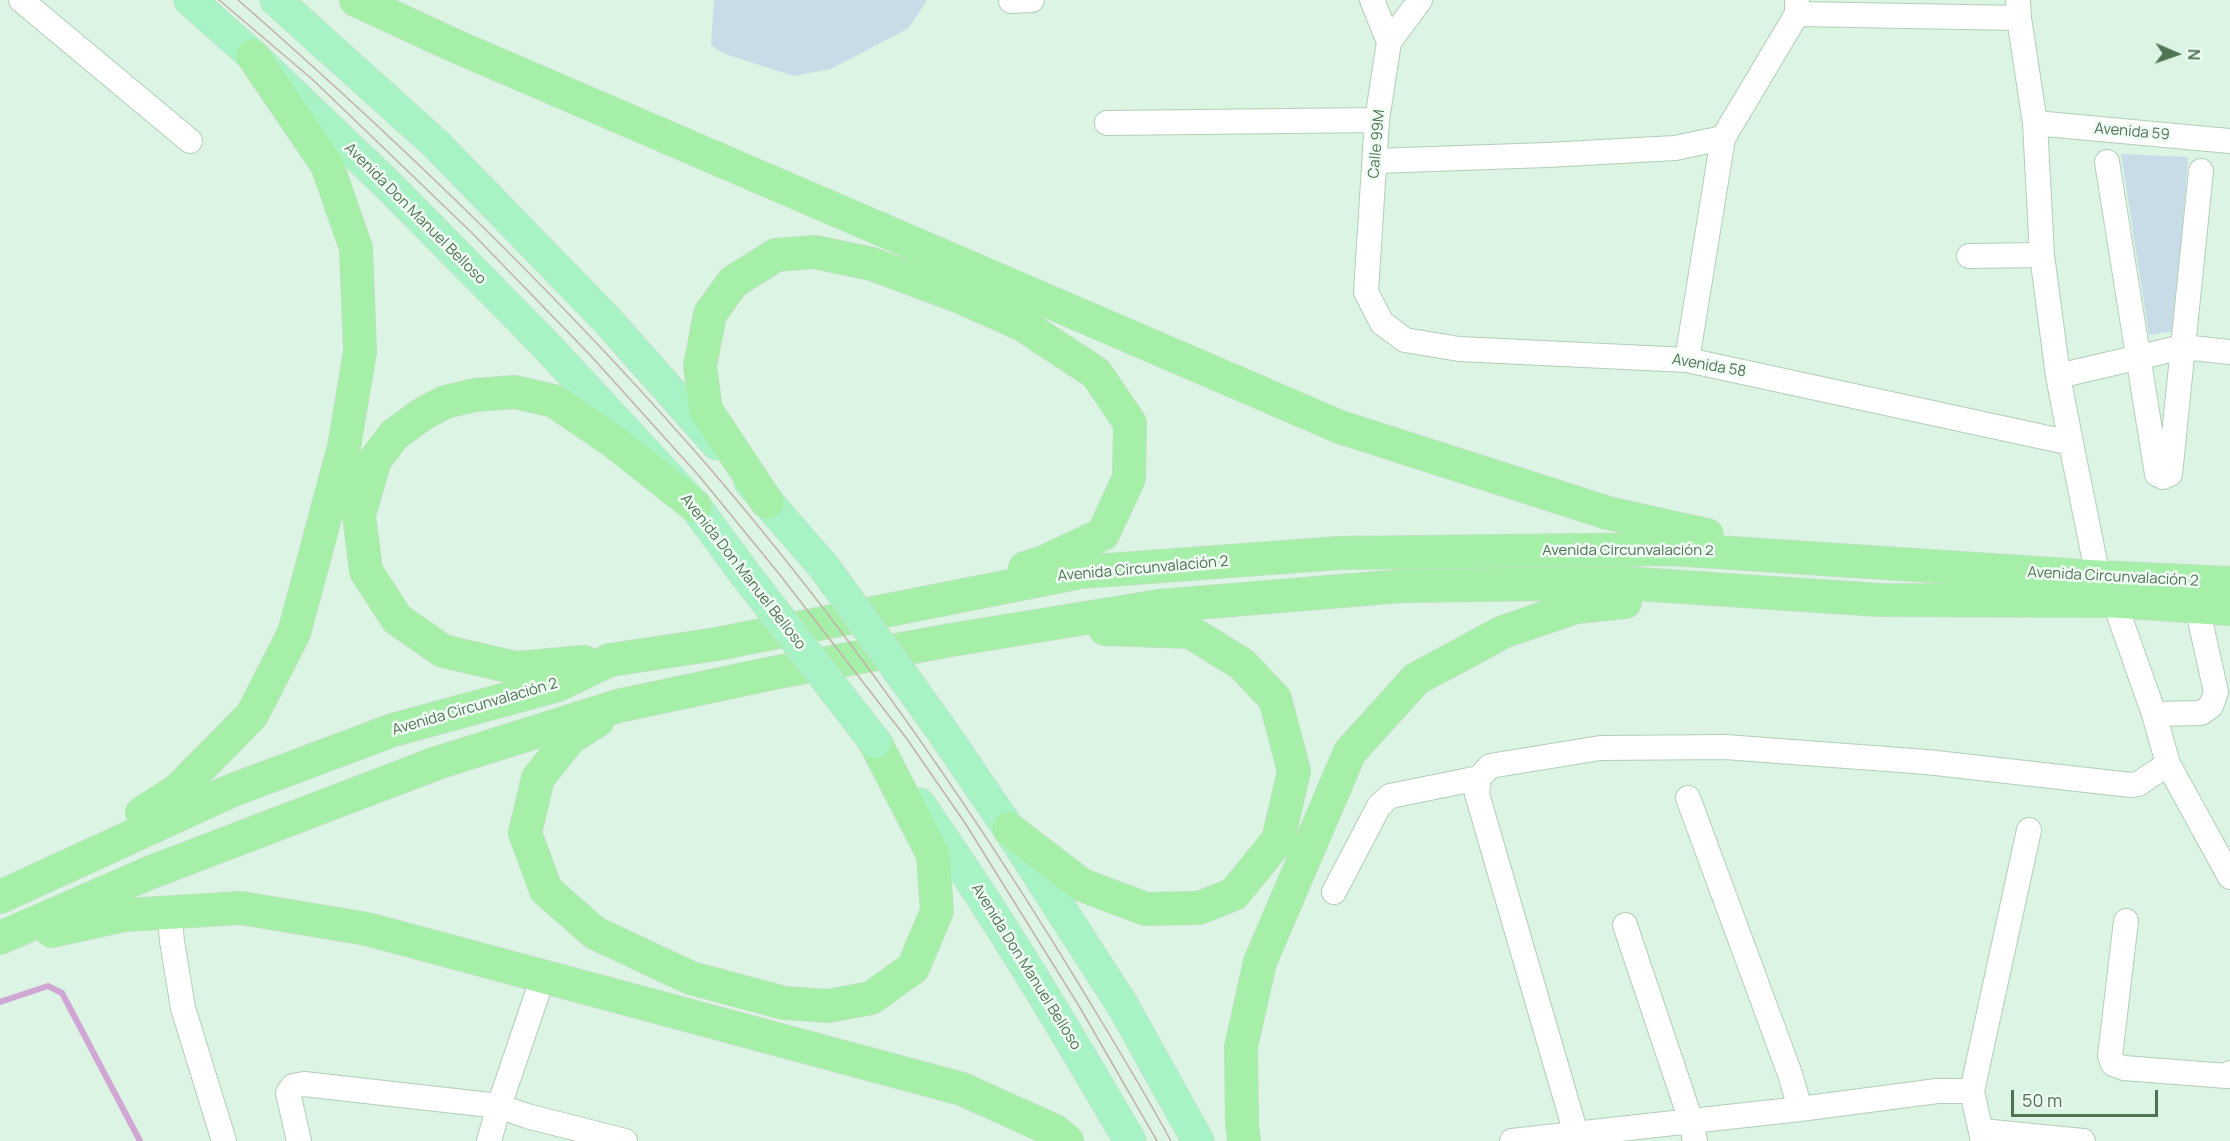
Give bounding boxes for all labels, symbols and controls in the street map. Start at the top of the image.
north arrow [2146,24,2206,84]
text: N [2183,48,2205,61]
street label: Calle 99M [1365,109,1389,179]
street label: Avenida 59 [2094,120,2170,144]
street label: Avenida Don Manuel Belloso [340,139,490,289]
street label: Avenida 58 [1671,351,1747,381]
street label: Avenida Don Manuel Belloso [677,490,809,654]
street label: Avenida Circunvalación 2 [1542,542,1714,560]
street label: Avenida Circunvalación 2 [1057,553,1229,585]
street label: Avenida Circunvalación 2 [2027,564,2199,590]
street label: Avenida Circunvalación 2 [390,675,560,739]
street label: Avenida Don Manuel Belloso [967,880,1085,1054]
scale bar [2014,1078,2161,1116]
text: 50 m [2022,1088,2062,1112]

